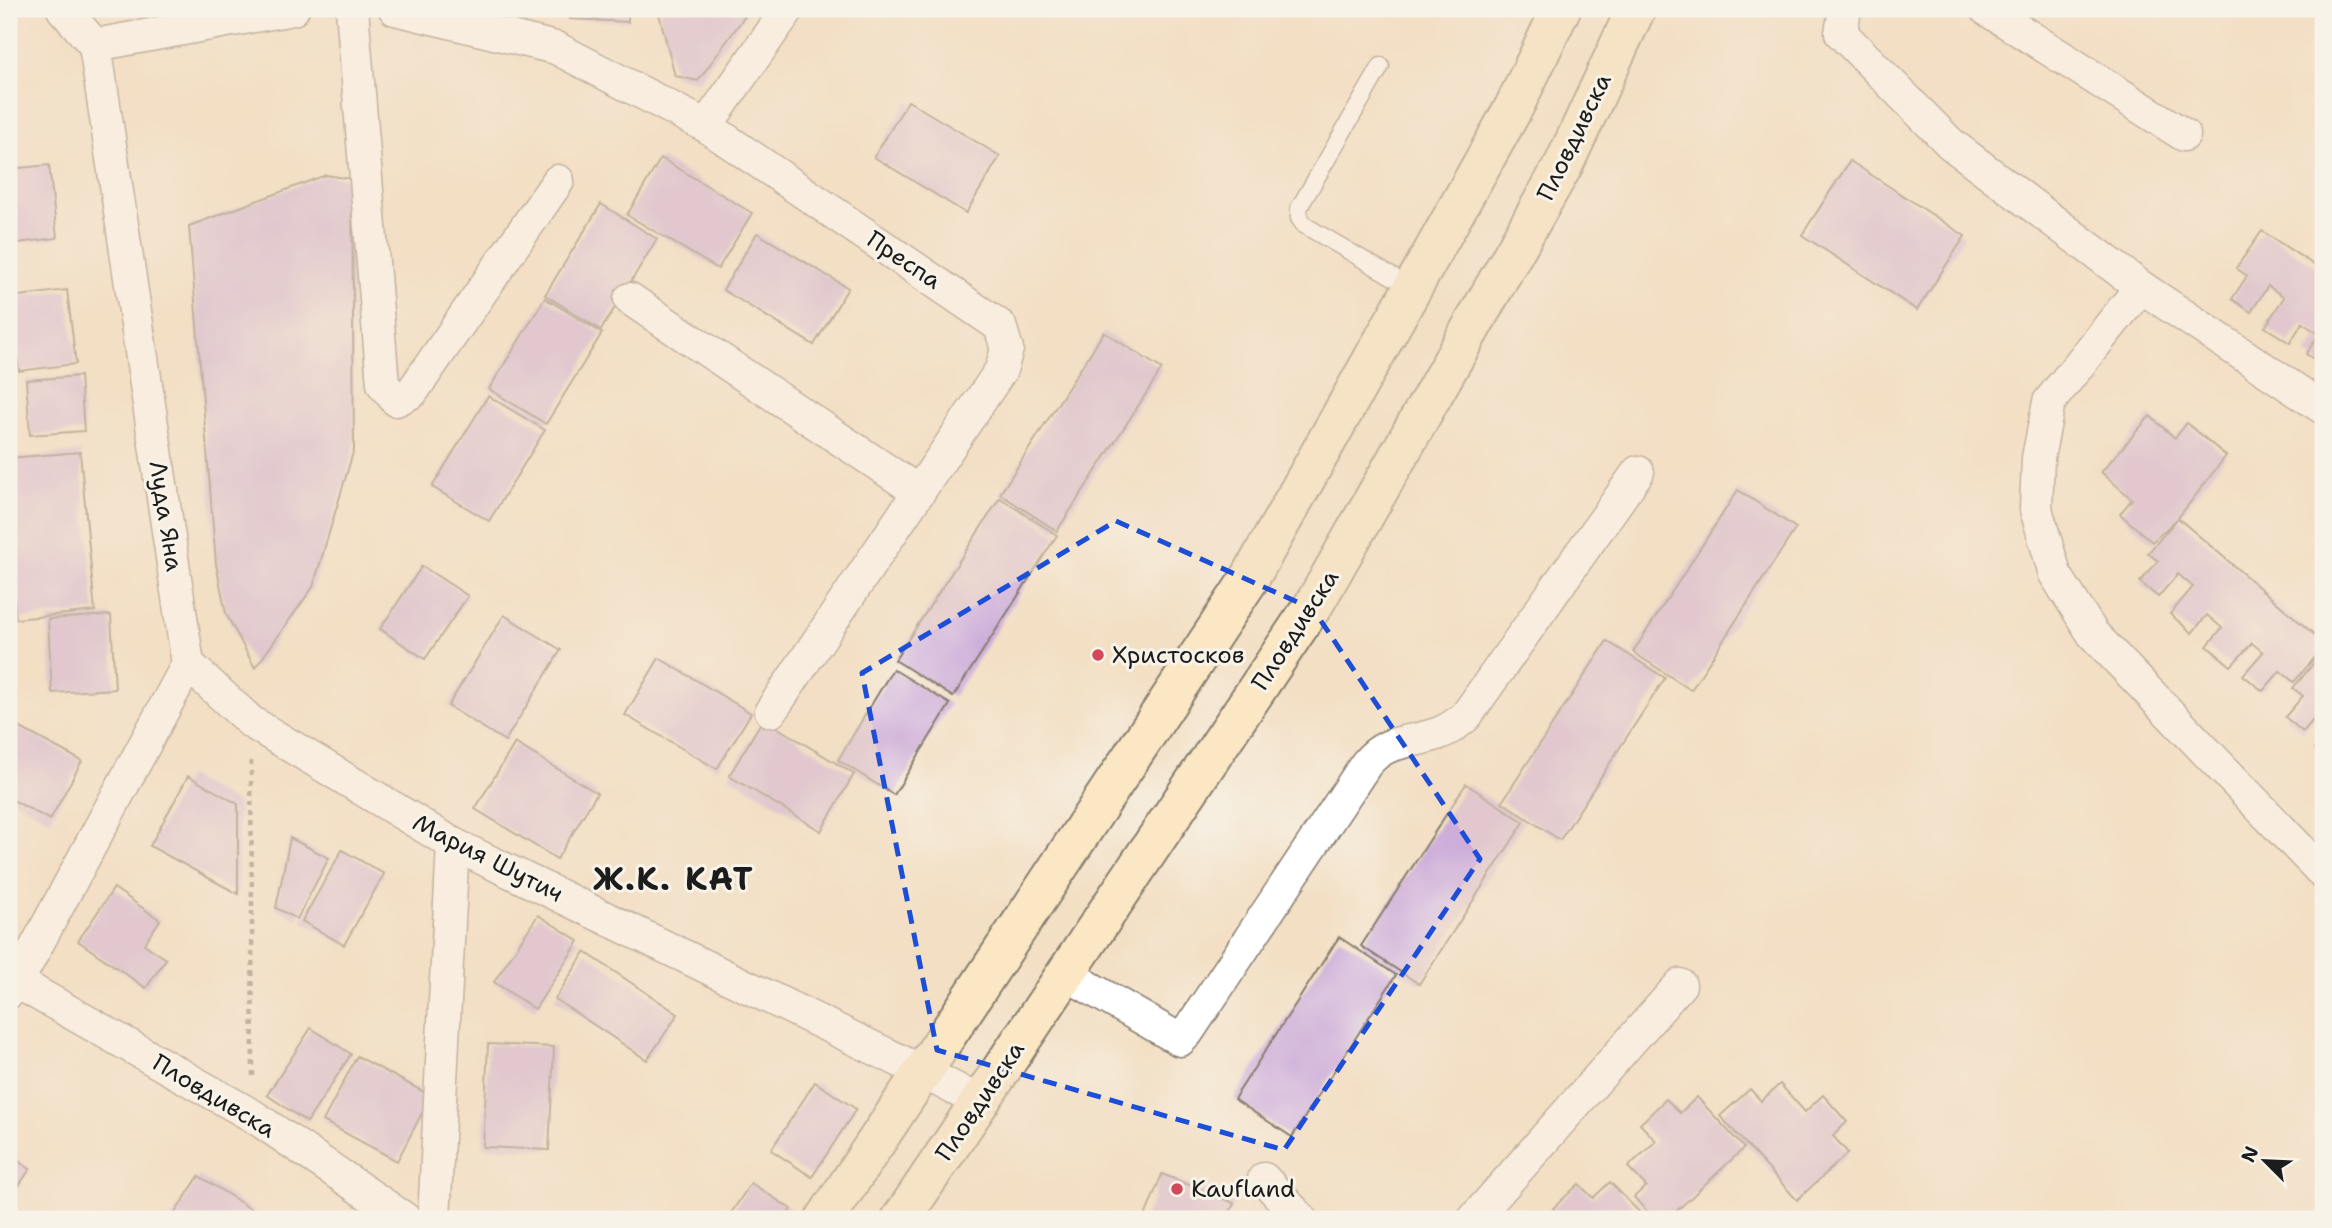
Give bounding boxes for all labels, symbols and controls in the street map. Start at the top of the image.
street label: Пловдивска [1529,68,1619,206]
street label: Преспа [861,223,947,297]
street label: Луда Яна [142,459,191,573]
street label: Пловдивска [1244,563,1346,697]
place label: Христосков [1112,639,1244,671]
marker: Христосков [1090,647,1106,663]
street label: Мария Шутич [407,806,569,910]
district label: Ж.К. КАТ [593,857,755,900]
street label: Пловдивска [928,1035,1032,1167]
street label: Пловдивска [147,1047,281,1145]
north arrow [2230,1126,2300,1196]
text: N [2235,1142,2264,1166]
place label: Kaufland [1191,1173,1295,1205]
marker: Kaufland [1169,1181,1185,1197]

